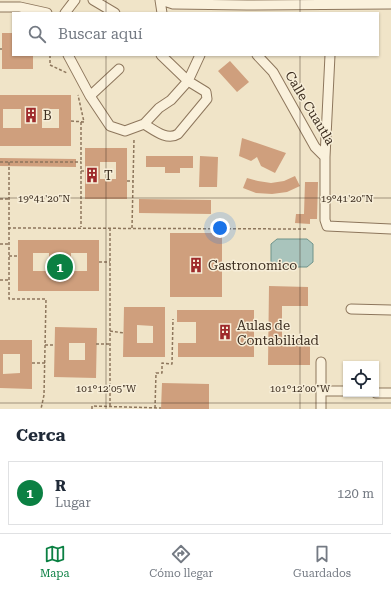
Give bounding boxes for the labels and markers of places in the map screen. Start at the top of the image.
building icon: B [22,106,40,124]
place label: B [43,108,52,123]
building icon: T [83,166,101,184]
place label: T [104,168,113,183]
pin: 1 [47,252,73,282]
building icon: Gastronomico [187,256,205,274]
place label: Gastronomico [208,258,297,273]
place label: Aulas de Contabilidad [237,318,320,348]
building icon: Aulas de Contabilidad [216,323,234,341]

